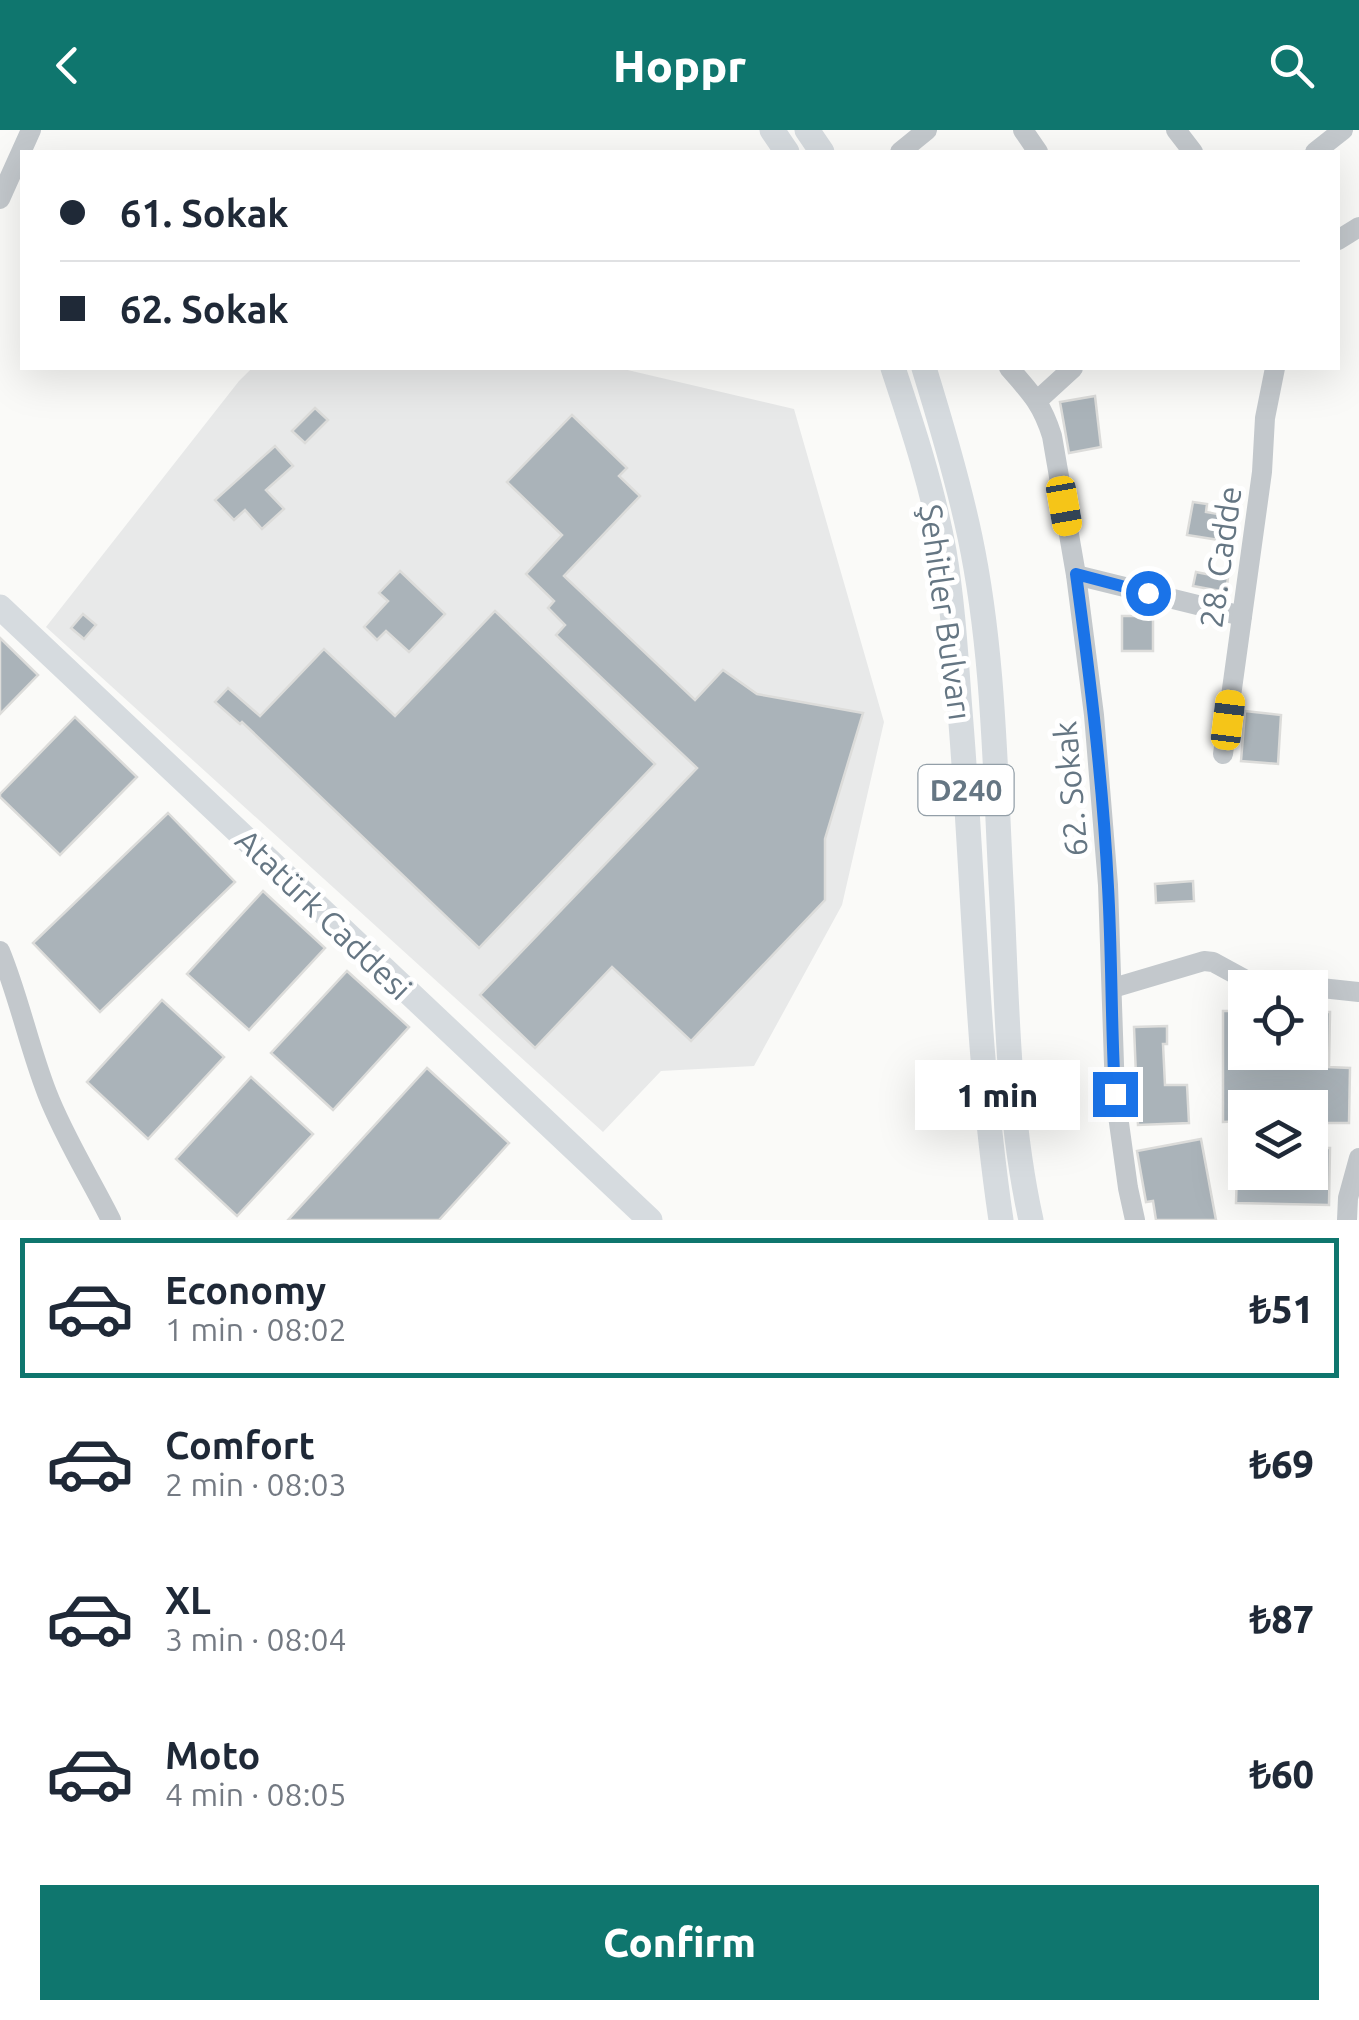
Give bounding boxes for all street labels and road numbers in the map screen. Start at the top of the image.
street label: 28. Cadde [1192,484,1248,630]
street label: Şehitler Bulvarı [913,502,979,722]
street label: 62. Sokak [1046,720,1094,858]
road number: D240 [918,765,1014,815]
street label: Atatürk Caddesi [229,821,419,1007]

